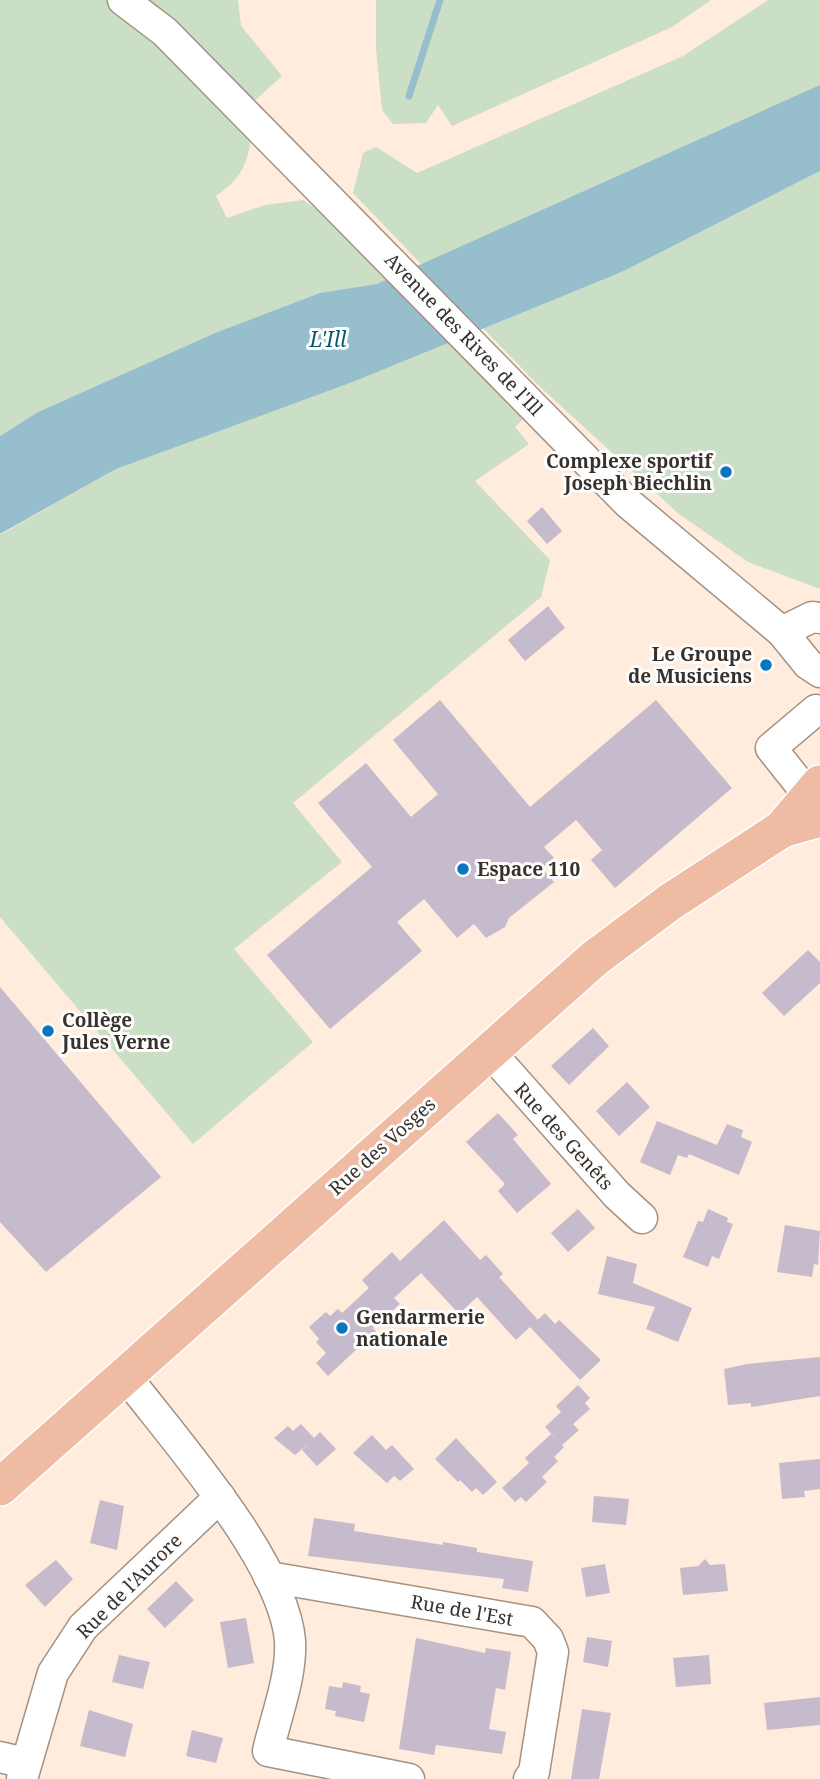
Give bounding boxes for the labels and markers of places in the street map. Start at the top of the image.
place label: Complexe sportif Joseph Biechlin [546,448,714,496]
marker: Complexe sportif Joseph Biechlin [718,464,734,480]
place label: Le Groupe de Musiciens [628,641,752,689]
marker: Le Groupe de Musiciens [758,657,774,673]
place label: Espace 110 [477,856,580,882]
marker: Espace 110 [455,861,471,877]
place label: Collège Jules Verne [61,1007,170,1055]
marker: Collège Jules Verne [40,1023,56,1039]
place label: Gendarmerie nationale [356,1304,485,1352]
marker: Gendarmerie nationale [334,1320,350,1336]

